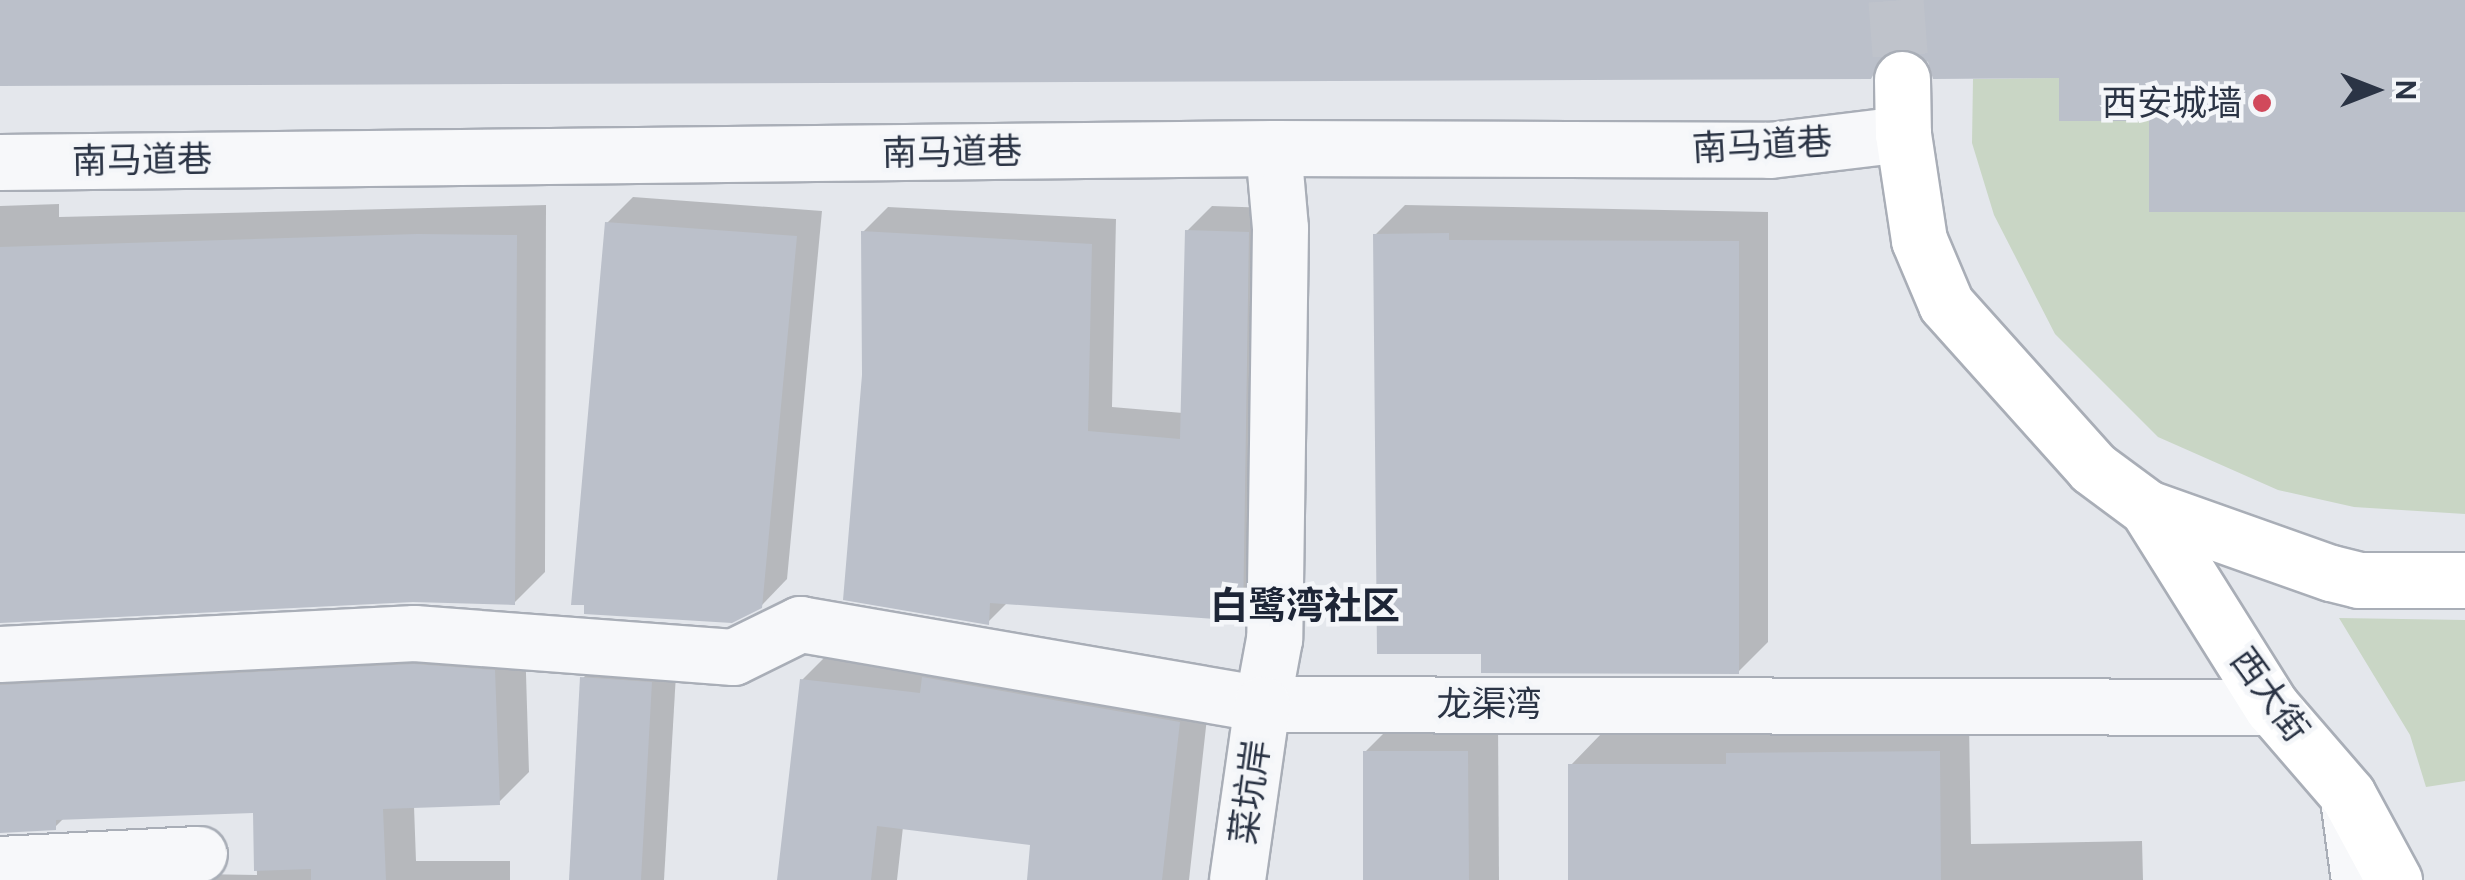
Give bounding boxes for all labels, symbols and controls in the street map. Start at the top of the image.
north arrow [2325,40,2425,140]
text: N [2387,80,2424,100]
place label: 西安城墙 [2102,82,2242,124]
marker: 西安城墙 [2251,92,2273,114]
street label: 南马道巷 [1691,120,1833,170]
street label: 南马道巷 [882,130,1022,174]
street label: 南马道巷 [72,138,212,182]
district label: 白鹭湾社区 [1210,584,1400,630]
street label: 西大街 [2222,640,2318,750]
street label: 龙渠湾 [1437,683,1541,725]
street label: 菜坑岸 [1222,737,1278,847]

